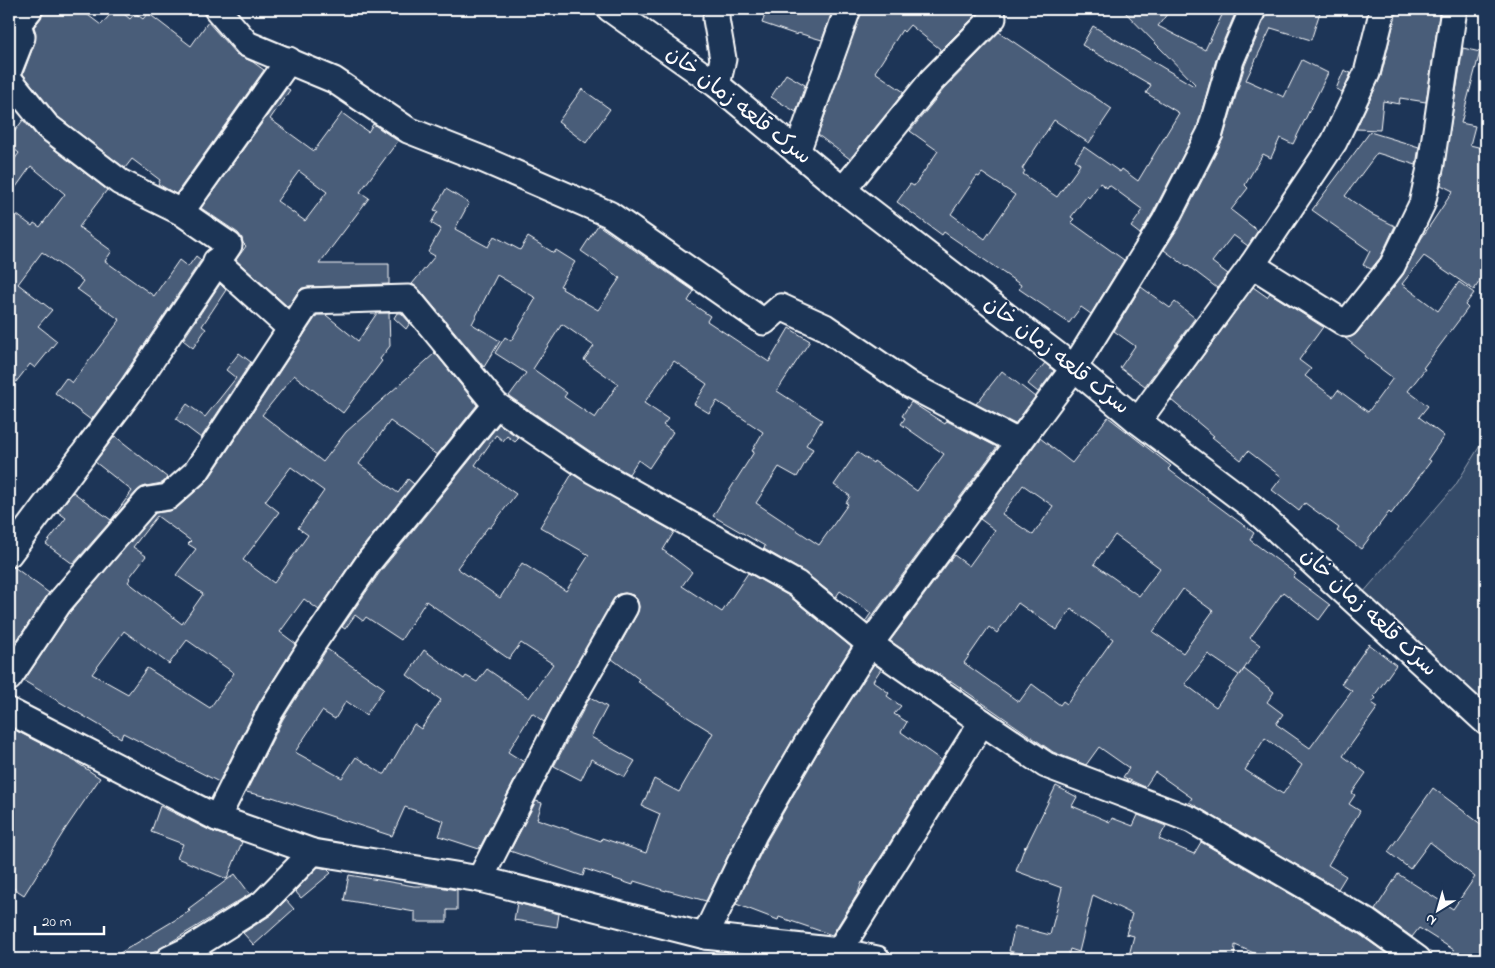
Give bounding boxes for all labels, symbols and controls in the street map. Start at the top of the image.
street label: سرک قلعه زمان خان [658,39,818,173]
street label: سرک قلعه زمان خان [976,289,1136,423]
street label: سرک قلعه زمان خان [1292,541,1444,685]
north arrow [1412,886,1462,936]
scale bar [35,903,104,935]
text: N [1421,908,1441,930]
text: 20 m [42,911,72,933]

